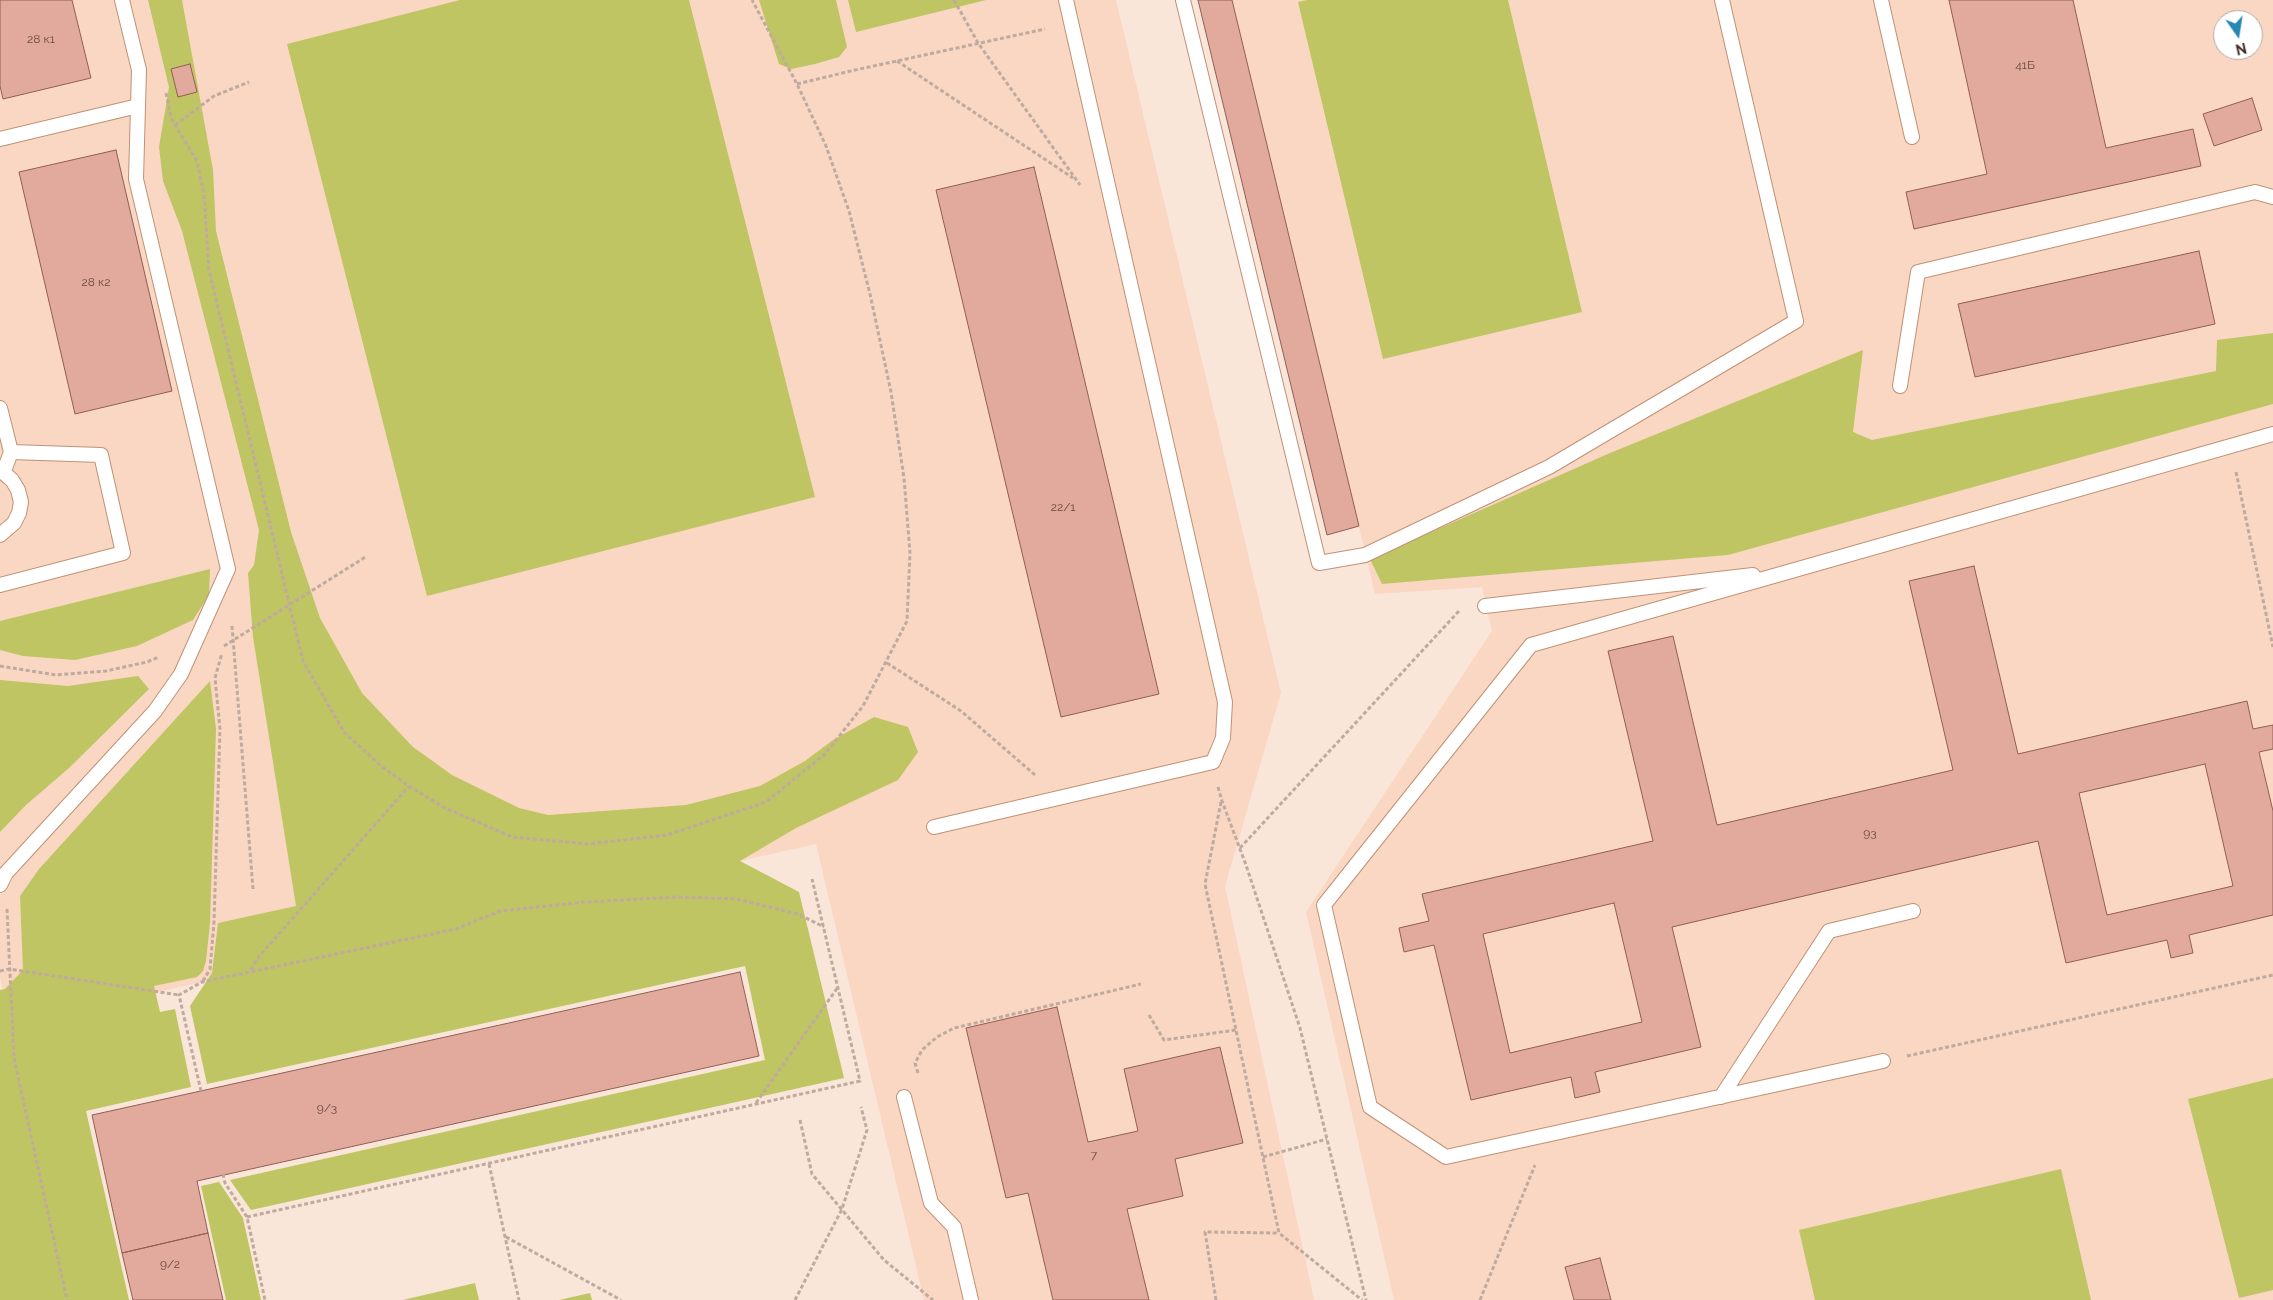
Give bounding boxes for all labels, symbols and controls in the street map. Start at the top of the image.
north arrow [2213,10,2263,60]
house number: 28 к1 [27,32,55,46]
text: N [2234,40,2248,58]
house number: 41Б [2015,58,2035,72]
house number: 28 к2 [82,275,110,289]
house number: 22/1 [1051,500,1075,514]
house number: 93 [1863,826,1877,840]
house number: 9/3 [317,1101,337,1115]
house number: 7 [1091,1148,1097,1162]
house number: 9/2 [160,1257,180,1271]

